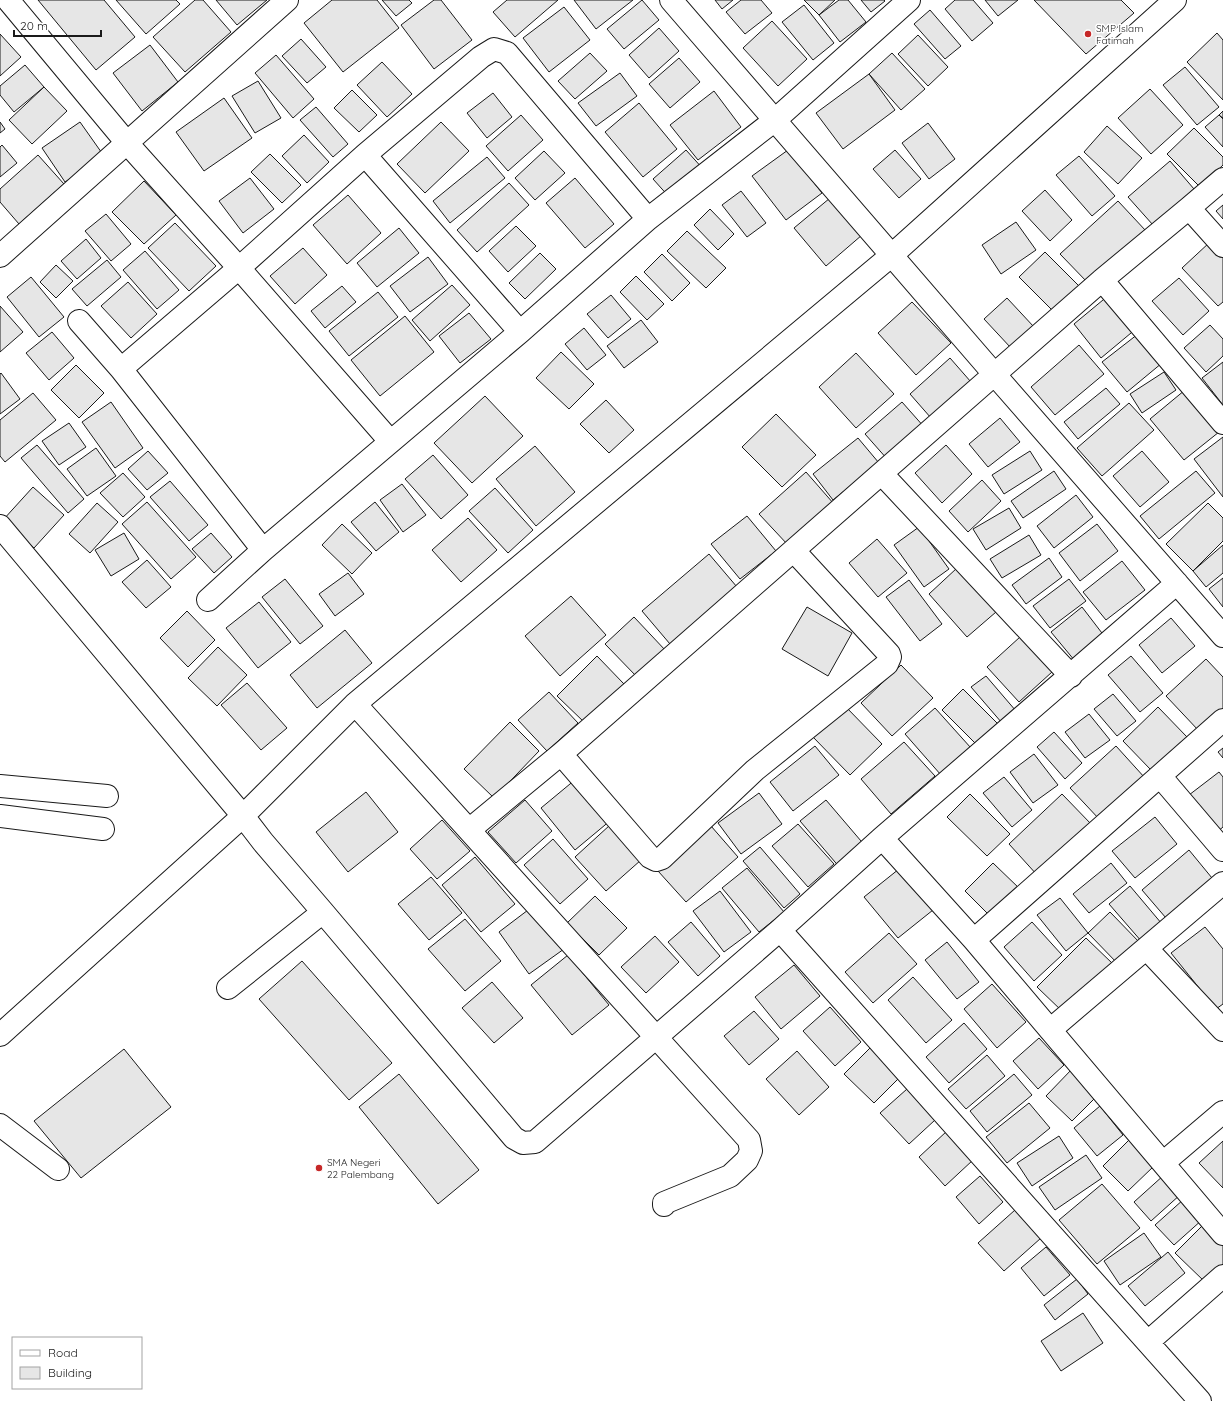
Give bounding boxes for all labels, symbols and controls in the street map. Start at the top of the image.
scale bar [14,12,101,38]
text: 20 m [20,18,48,33]
place label: SMP Islam Fatimah [1096,22,1143,47]
marker: SMP Islam Fatimah [1083,29,1093,39]
place label: SMA Negeri 22 Palembang [327,1156,394,1181]
marker: SMA Negeri 22 Palembang [314,1163,324,1173]
legend [12,1337,142,1389]
text: Road [48,1345,78,1360]
text: Building [48,1365,92,1380]

